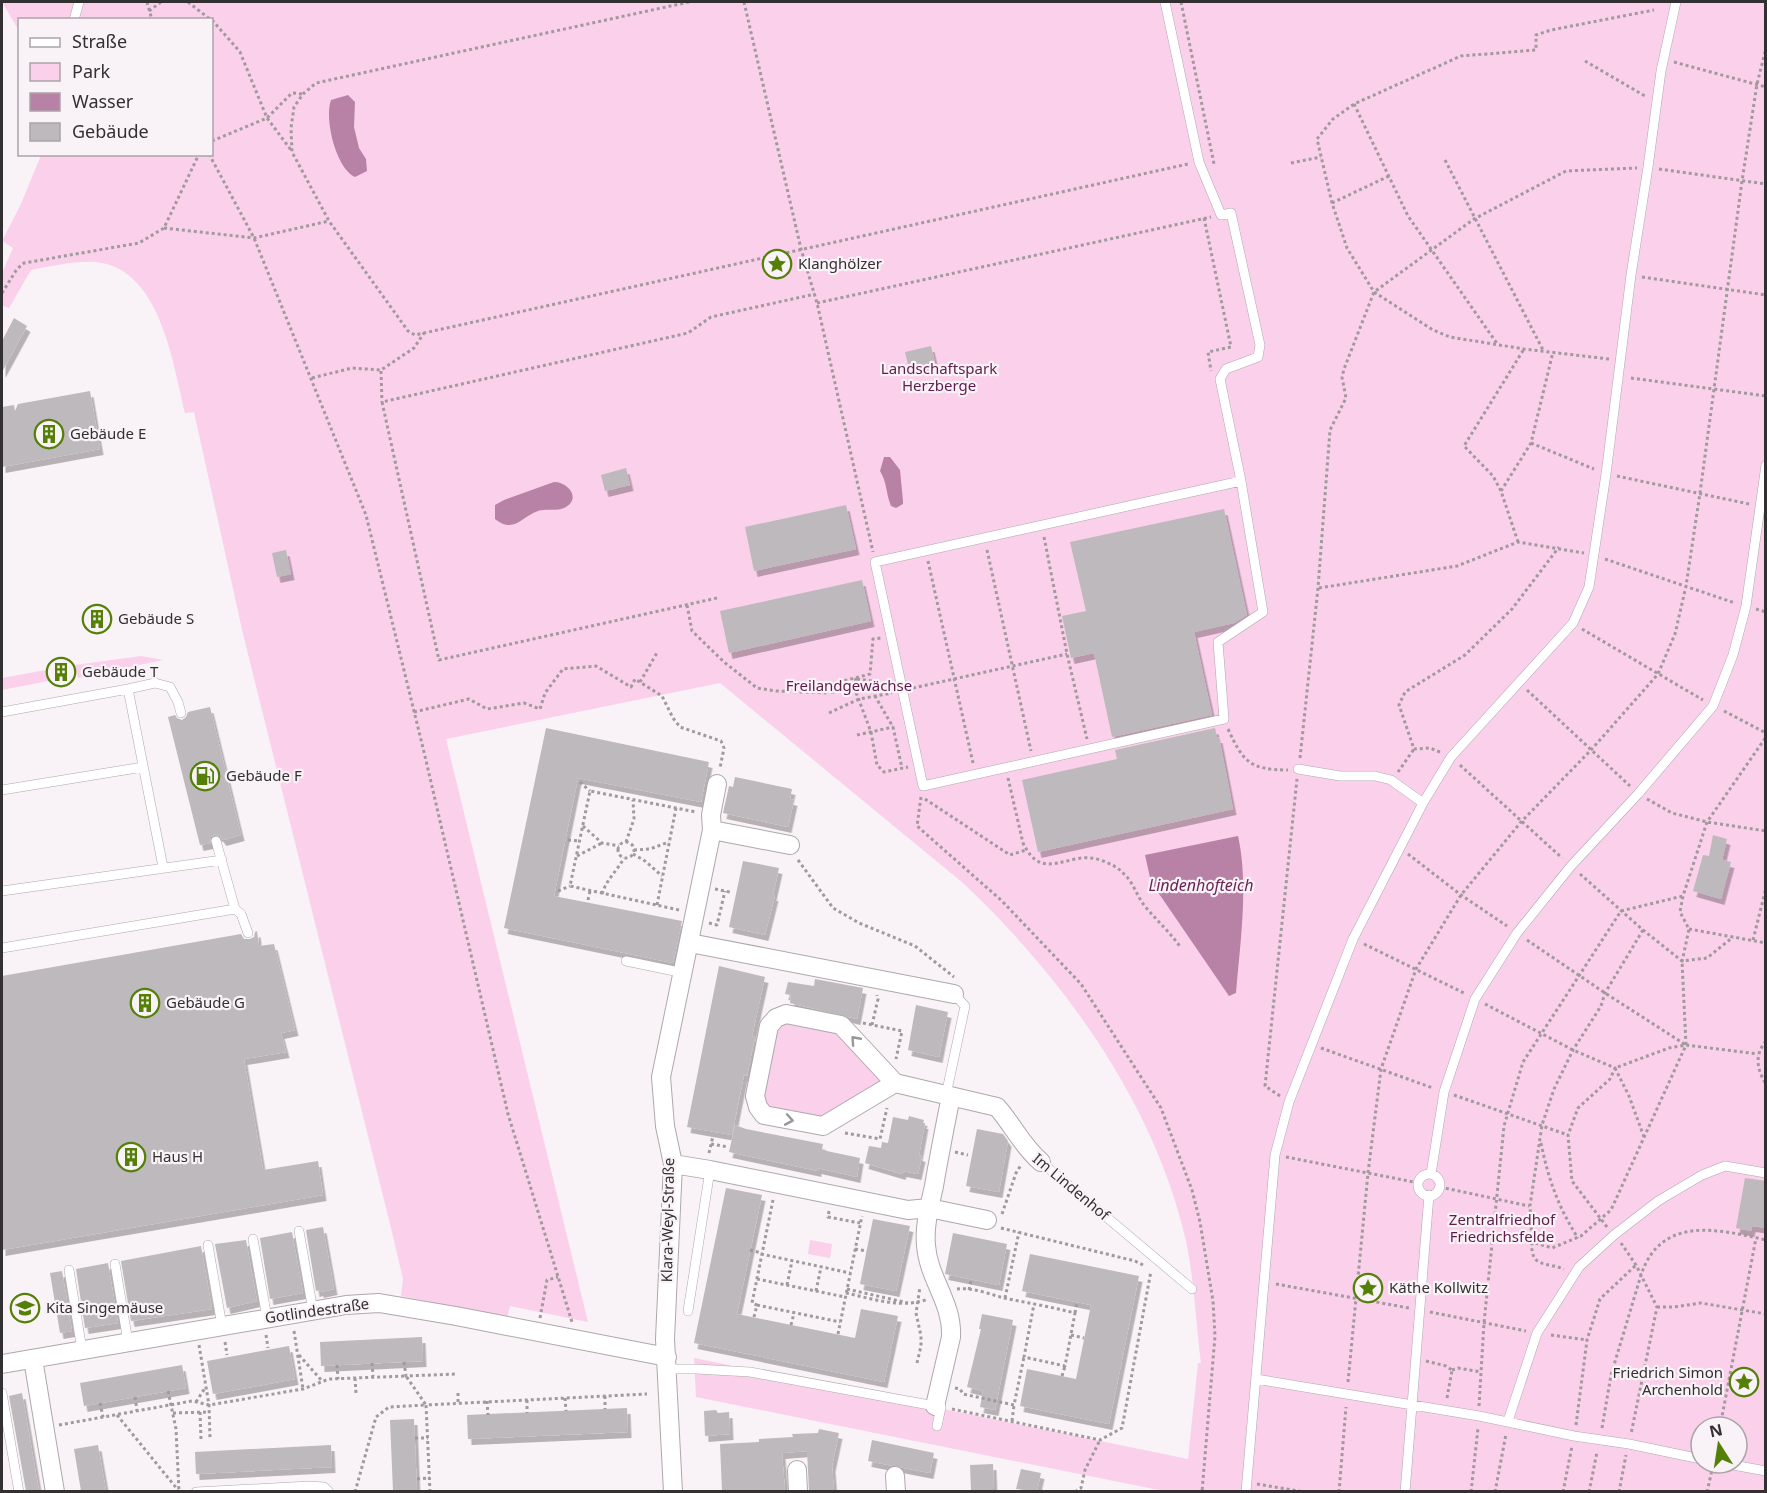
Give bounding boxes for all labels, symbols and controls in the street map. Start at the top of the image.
legend [18,18,213,156]
text: Straße [72,29,127,53]
text: Park [72,59,110,83]
text: Wasser [72,89,134,113]
text: Gebäude [72,119,149,143]
place icon: Klanghölzer [761,248,793,280]
place label: Klanghölzer [798,253,882,273]
park label: Landschaftspark Herzberge [881,358,997,395]
building icon: Gebäude E [33,418,65,450]
place label: Gebäude E [70,423,146,443]
building icon: Gebäude S [81,603,113,635]
place label: Gebäude S [118,608,194,628]
building icon: Gebäude T [45,656,77,688]
place label: Gebäude T [82,661,159,681]
park label: Freilandgewächse [786,675,912,695]
fuel station icon: Gebäude F [189,760,221,792]
place label: Gebäude F [226,765,302,785]
water label: Lindenhofteich [1149,874,1253,896]
building icon: Gebäude G [129,987,161,1019]
place label: Gebäude G [166,992,245,1012]
one-way arrow [851,1036,862,1047]
one-way arrow [784,1113,793,1125]
building icon: Haus H [115,1141,147,1173]
place label: Haus H [152,1146,203,1166]
street label: Im Lindenhof [1029,1148,1115,1225]
street label: Klara-Weyl-Straße [656,1157,678,1283]
park label: Zentralfriedhof Friedrichsfelde [1449,1209,1556,1246]
place icon: Käthe Kollwitz [1352,1272,1384,1304]
place label: Käthe Kollwitz [1389,1277,1488,1297]
school or university icon: Kita Singemäuse [9,1292,41,1324]
street label: Gotlindestraße [264,1293,370,1327]
place label: Kita Singemäuse [46,1297,163,1317]
place label: Friedrich Simon Archenhold [1613,1362,1723,1399]
place icon: Friedrich Simon Archenhold [1728,1366,1760,1398]
north arrow [1689,1415,1749,1475]
text: N [1707,1418,1725,1442]

